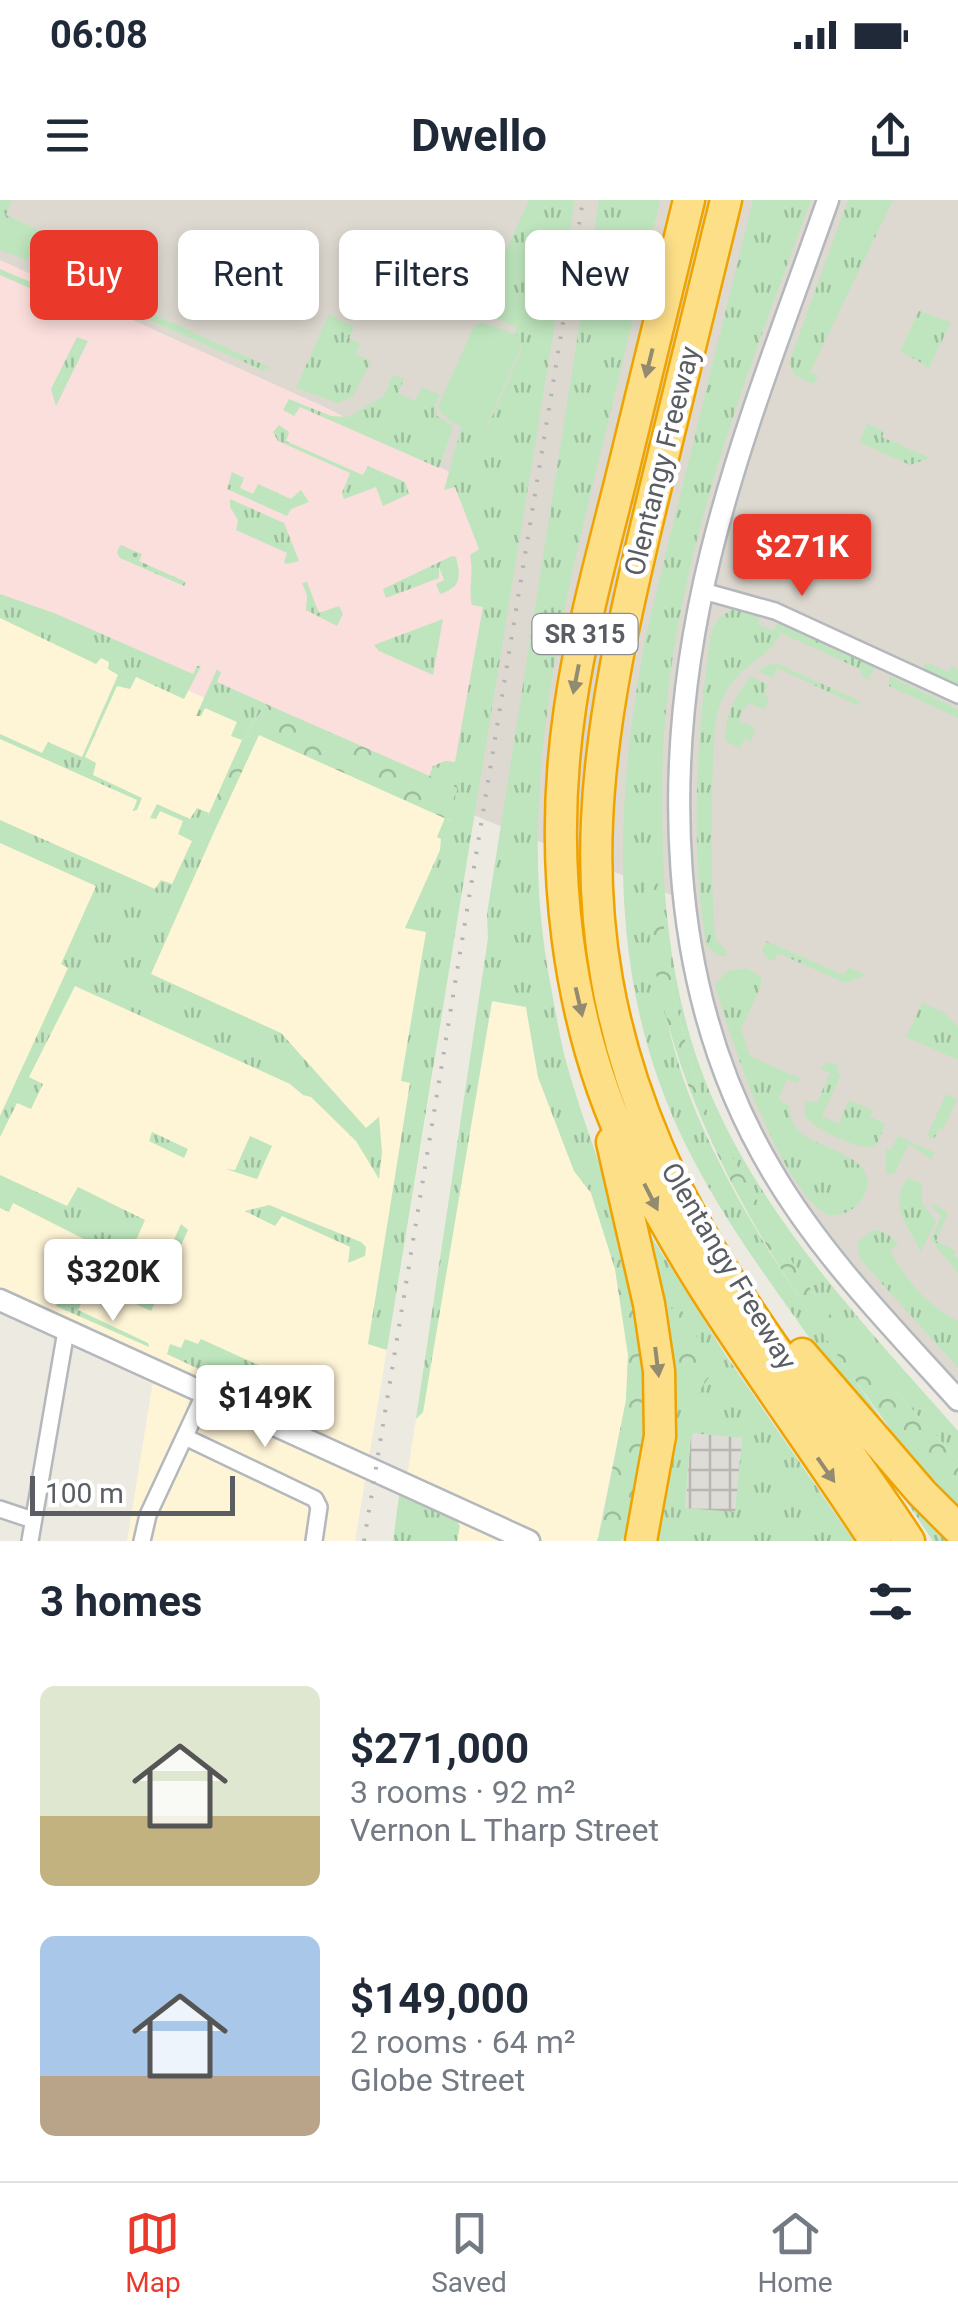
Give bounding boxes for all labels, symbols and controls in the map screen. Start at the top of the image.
text: 06:08 [50,13,148,57]
icon: menu [40,108,95,163]
icon: share [863,108,918,163]
text: Dwello [411,109,547,162]
chip: Buy [30,230,158,320]
chip: Rent [178,230,319,320]
chip: Filters [339,230,505,320]
chip: New [525,230,665,320]
street label: Olentangy Freeway [618,343,706,579]
one-way arrow [641,348,656,379]
pin: $271K [732,514,872,599]
text: $271K [755,527,849,565]
road number: SR 315 [532,614,638,654]
one-way arrow [567,664,583,695]
one-way arrow [572,987,587,1018]
street label: Olentangy Freeway [654,1157,804,1375]
one-way arrow [642,1182,659,1211]
pin: $320K [43,1239,183,1324]
text: $320K [66,1252,160,1290]
one-way arrow [649,1347,665,1378]
pin: $149K [195,1365,335,1450]
text: $149K [218,1378,312,1416]
one-way arrow [816,1457,835,1483]
scale bar [30,1471,235,1516]
text: 100 m [45,1477,124,1510]
icon: filters [863,1574,918,1629]
text: 3 homes [40,1577,202,1626]
text: $271,000 [350,1724,529,1773]
icon: home [120,1726,240,1846]
text: 3 rooms · 92 m² [350,1773,575,1811]
text: Vernon L Tharp Street [350,1811,659,1849]
text: $149,000 [350,1974,529,2023]
icon: home [120,1976,240,2096]
text: 2 rooms · 64 m² [350,2023,575,2061]
text: Globe Street [350,2061,525,2099]
tab: Map [125,2206,181,2299]
tab: Saved [431,2206,507,2299]
tab: Home [757,2206,833,2299]

